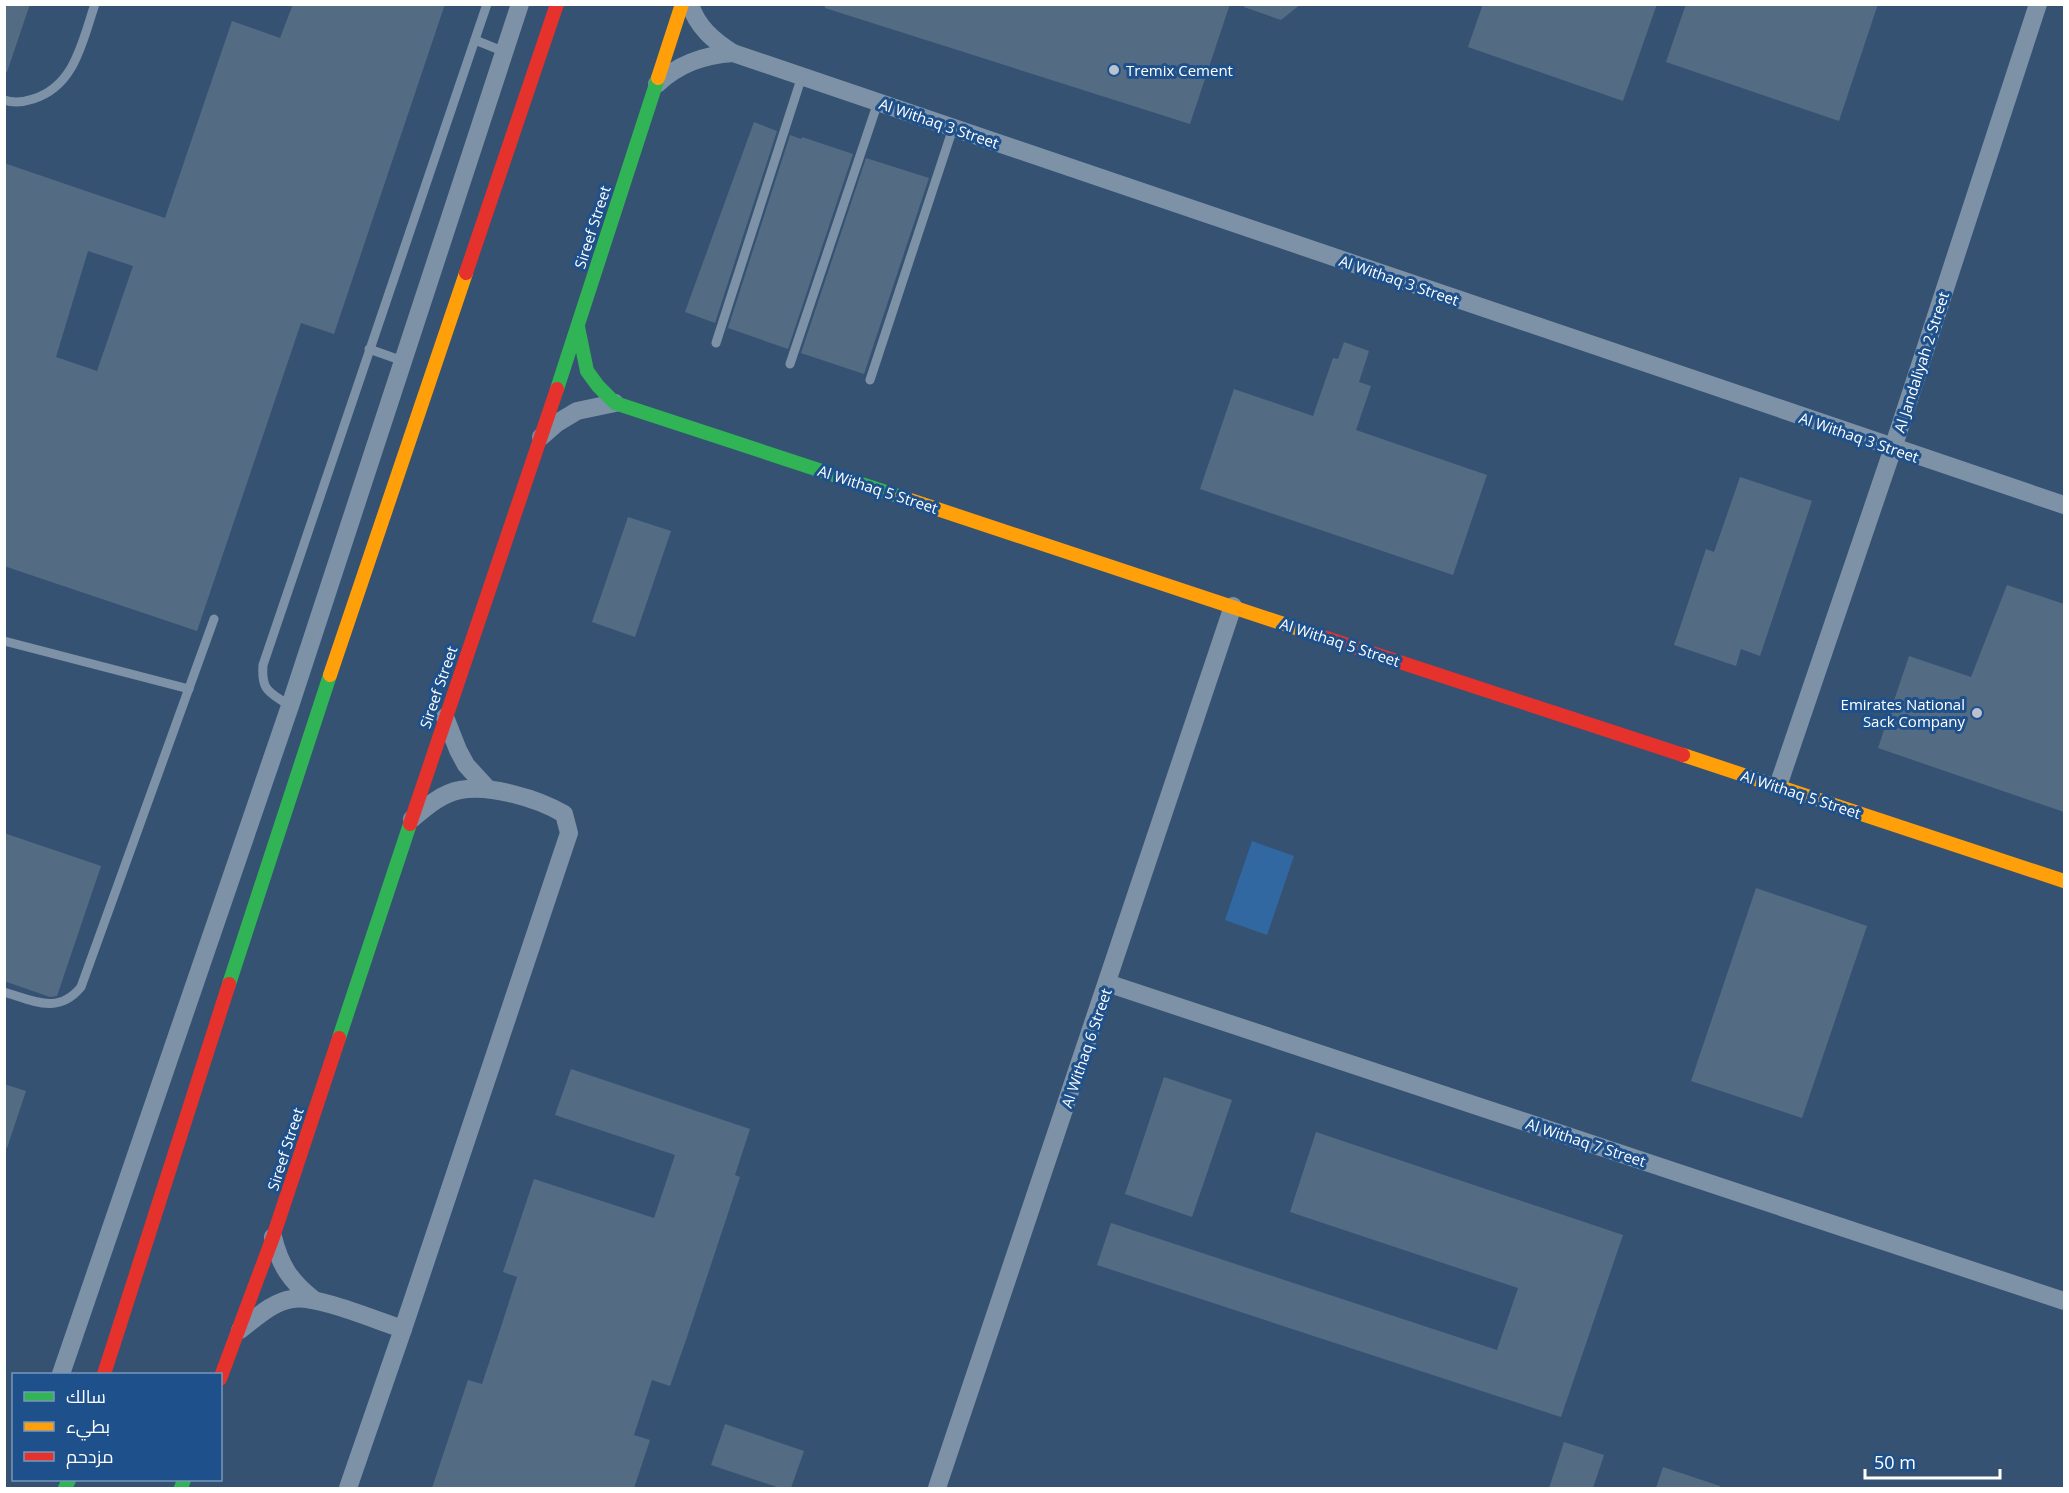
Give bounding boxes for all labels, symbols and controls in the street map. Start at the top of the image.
place label: Tremix Cement [1126,60,1233,80]
marker: Tremix Cement [1107,63,1121,77]
street label: Al Withaq 3 Street [877,93,1001,153]
street label: Sireef Street [569,183,615,271]
street label: Al Withaq 3 Street [1337,250,1461,310]
street label: Al Jandaliyah 2 Street [1889,289,1953,435]
street label: Al Withaq 3 Street [1797,407,1921,467]
street label: Al Withaq 5 Street [815,460,941,518]
street label: Al Withaq 5 Street [1277,613,1403,671]
street label: Sireef Street [415,643,461,731]
place label: Emirates National Sack Company [1841,694,1965,731]
marker: Emirates National Sack Company [1970,706,1984,720]
street label: Al Withaq 5 Street [1738,765,1864,823]
street label: Al Withaq 6 Street [1056,986,1116,1110]
street label: Sireef Street [262,1105,308,1193]
street label: Al Withaq 7 Street [1523,1113,1649,1171]
legend [12,1373,222,1481]
text: سالك [66,1384,106,1408]
text: بطيء [66,1414,110,1441]
scale bar [1865,1442,2000,1480]
text: مزدحم [66,1444,114,1469]
text: 50 m [1874,1450,1916,1474]

